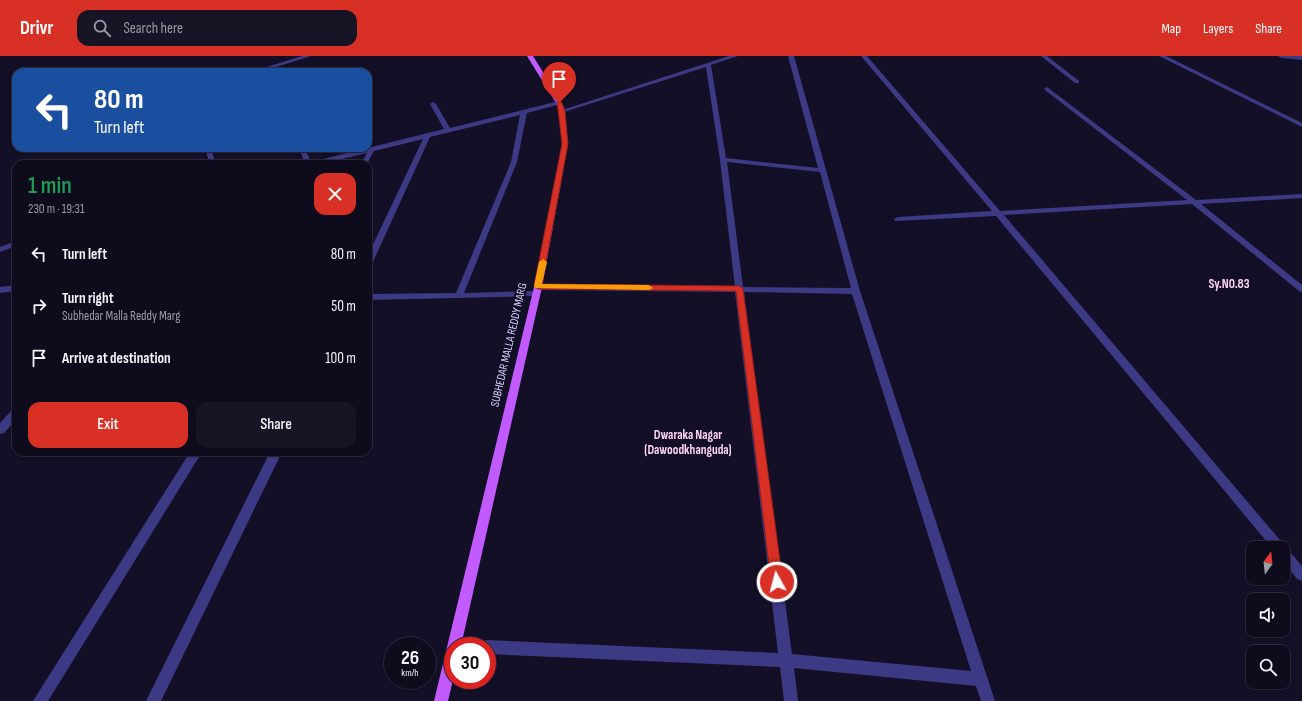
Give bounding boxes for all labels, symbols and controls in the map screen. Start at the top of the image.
search box [77,10,357,46]
text: Drivr [20,17,53,40]
icon: search [91,17,113,39]
text: Search here [123,19,183,38]
text: Map [1161,20,1181,37]
text: Layers [1203,20,1233,37]
text: Share [1255,20,1282,37]
pin [542,62,576,103]
icon: arrive [548,68,570,90]
text: 80 m [94,83,143,116]
icon: left [28,84,80,136]
text: Turn left [94,117,145,138]
text: 1 min [28,171,72,200]
button: close [314,173,356,215]
text: 230 m · 19:31 [28,201,85,217]
icon: left [28,243,50,265]
text: Turn left [62,245,107,264]
text: 80 m [331,245,356,264]
district label: Sy.N0.83 [1208,276,1250,292]
street label: SUBHEDAR MALLA REDDY MARG [487,282,531,408]
text: Turn right [62,289,114,308]
icon: right [28,295,50,317]
text: 50 m [331,297,356,316]
text: Subhedar Malla Reddy Marg [62,308,180,324]
icon: arrive [28,347,50,369]
text: Arrive at destination [62,349,171,368]
text: 100 m [325,349,356,368]
button: Exit [28,402,188,448]
button: Share [196,402,356,448]
district label: Dwaraka Nagar (Dawoodkhanguda) [644,427,732,458]
north arrow [1246,541,1290,585]
map controls [1246,541,1290,689]
position arrow [756,561,798,603]
button: sound [1246,593,1290,637]
speed limit sign: 30 [444,637,496,689]
button: search [1246,645,1290,689]
text: 26 [401,646,419,670]
text: km/h [401,667,419,679]

